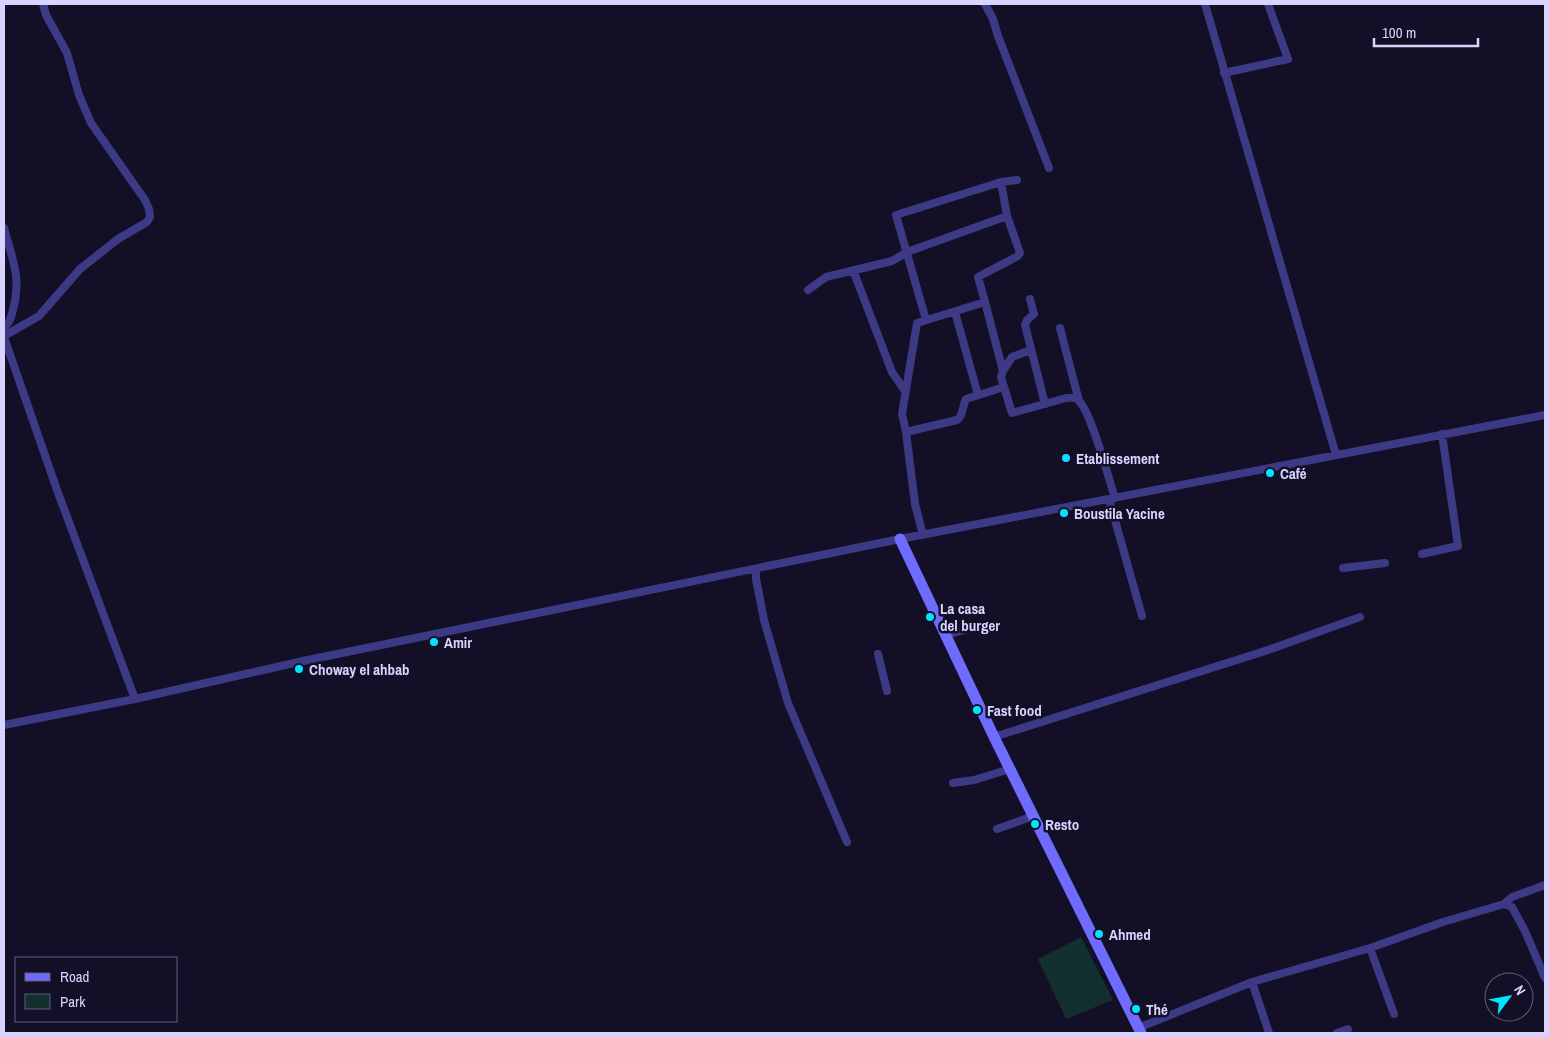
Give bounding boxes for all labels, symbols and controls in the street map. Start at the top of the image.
scale bar [1374,15,1478,47]
text: 100 m [1382,22,1416,43]
place label: Etablissement [1076,448,1159,469]
marker: Etablissement [1060,452,1072,464]
place label: Café [1280,463,1307,484]
marker: Café [1264,467,1276,479]
place label: Boustila Yacine [1074,503,1165,524]
marker: Boustila Yacine [1058,507,1070,519]
place label: La casa del burger [940,598,1000,636]
marker: La casa del burger [924,611,936,623]
place label: Amir [444,632,472,653]
marker: Amir [428,636,440,648]
place label: Choway el ahbab [309,659,410,680]
marker: Choway el ahbab [293,663,305,675]
place label: Fast food [987,700,1042,721]
marker: Fast food [971,704,983,716]
place label: Resto [1045,814,1079,835]
marker: Resto [1029,818,1041,830]
place label: Ahmed [1109,924,1151,945]
marker: Ahmed [1093,928,1105,940]
legend [15,957,178,1022]
text: Road [60,966,89,987]
north arrow [1484,972,1534,1022]
text: N [1510,982,1530,998]
text: Park [60,991,86,1012]
place label: Thé [1146,999,1168,1020]
marker: Thé [1130,1003,1142,1015]

